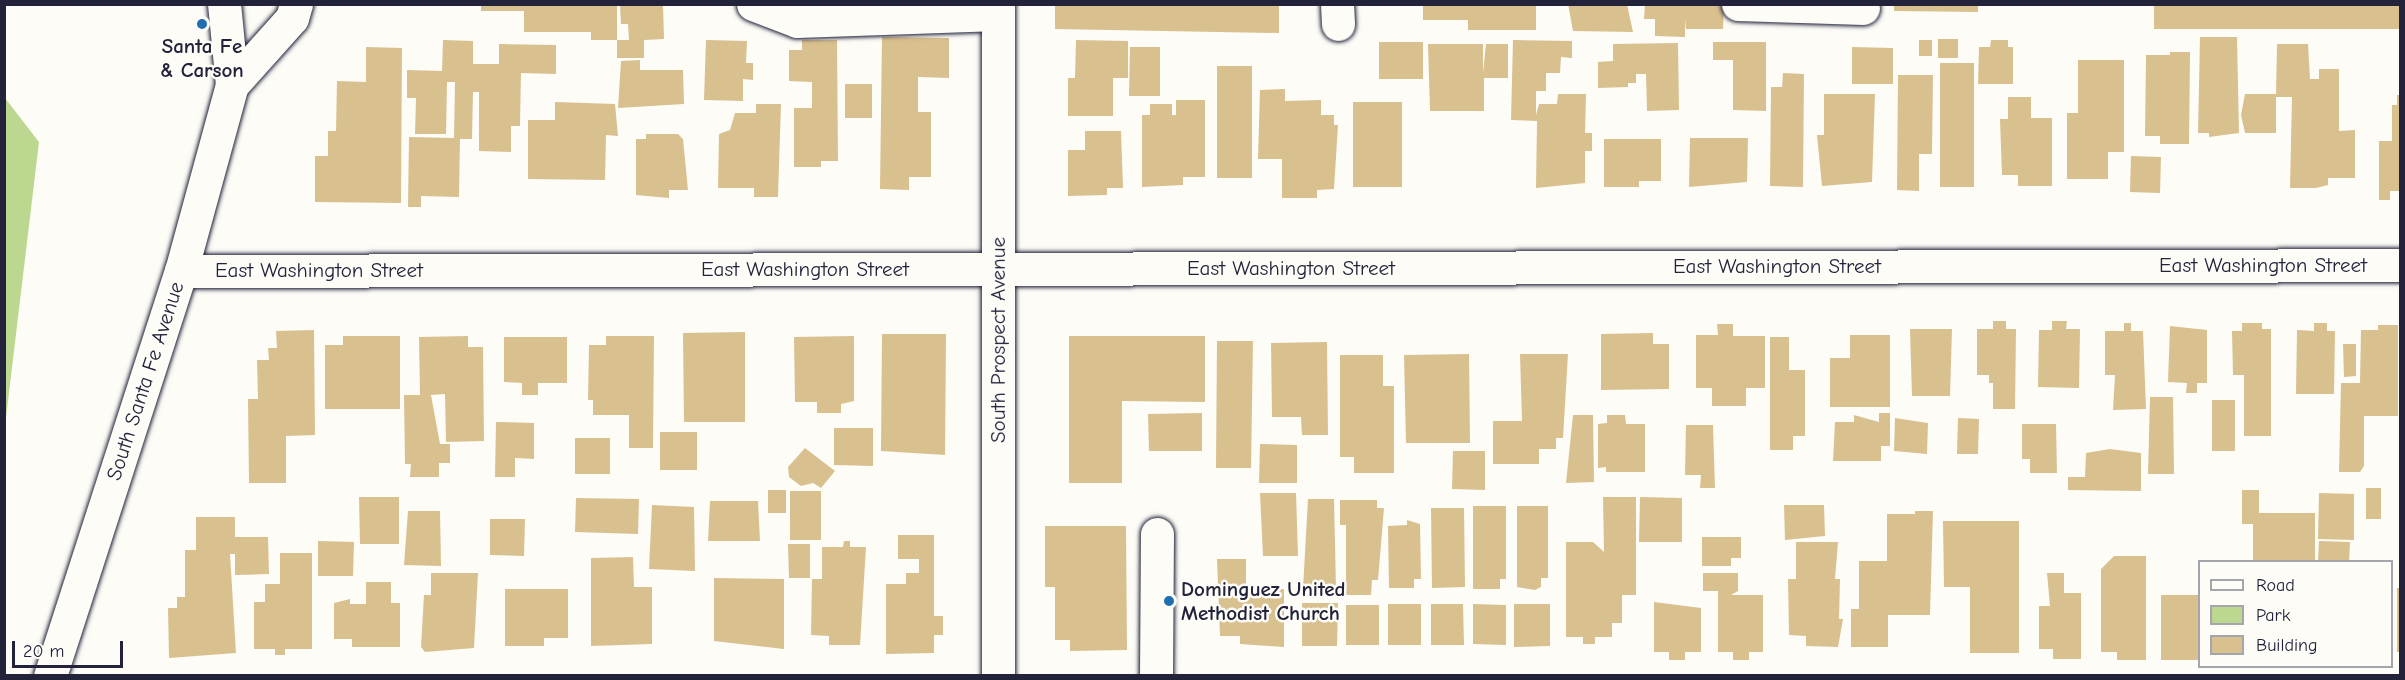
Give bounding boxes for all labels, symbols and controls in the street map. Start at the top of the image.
marker: Santa Fe & Carson [195,17,209,31]
place label: Santa Fe & Carson [160,33,244,83]
street label: South Prospect Avenue [985,237,1011,443]
street label: East Washington Street [2159,252,2367,278]
street label: East Washington Street [1673,253,1881,279]
street label: East Washington Street [1187,255,1395,281]
street label: East Washington Street [701,256,909,282]
street label: East Washington Street [215,257,423,283]
street label: South Santa Fe Avenue [101,278,189,484]
legend [2198,560,2393,668]
text: Road [2256,575,2295,596]
place label: Dominguez United Methodist Church [1181,576,1346,626]
marker: Dominguez United Methodist Church [1162,594,1176,608]
text: Park [2256,605,2290,626]
scale bar [15,629,126,667]
text: Building [2256,635,2318,656]
text: 20 m [23,641,64,662]

